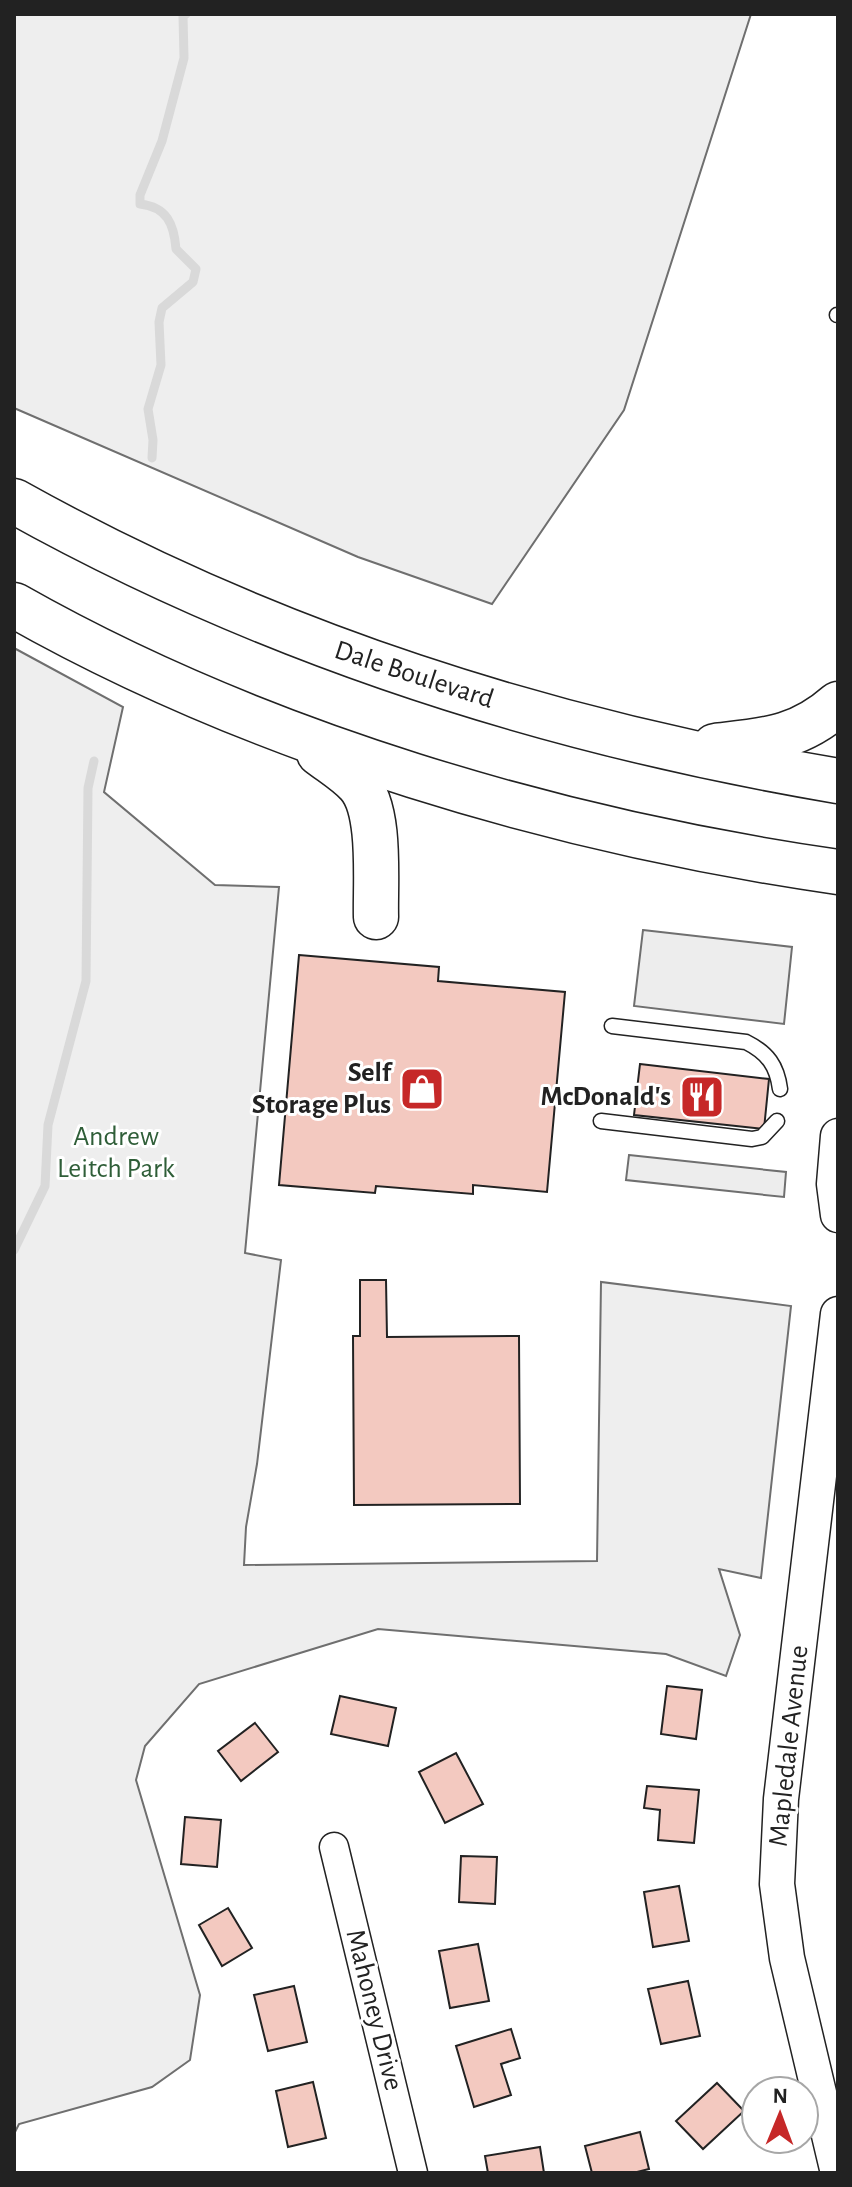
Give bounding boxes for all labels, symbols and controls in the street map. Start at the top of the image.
street label: Dale Boulevard [331,636,497,714]
place label: Self Storage Plus [252,1059,393,1119]
shop icon: Self Storage Plus [398,1065,446,1113]
restaurant icon: McDonald's [678,1073,726,1121]
place label: McDonald's [541,1083,671,1111]
park label: Andrew Leitch Park [57,1123,175,1183]
street label: Mapledale Avenue [765,1644,813,1848]
street label: Mahoney Drive [340,1927,408,2093]
north arrow [740,2075,820,2155]
text: N [772,2085,788,2107]

